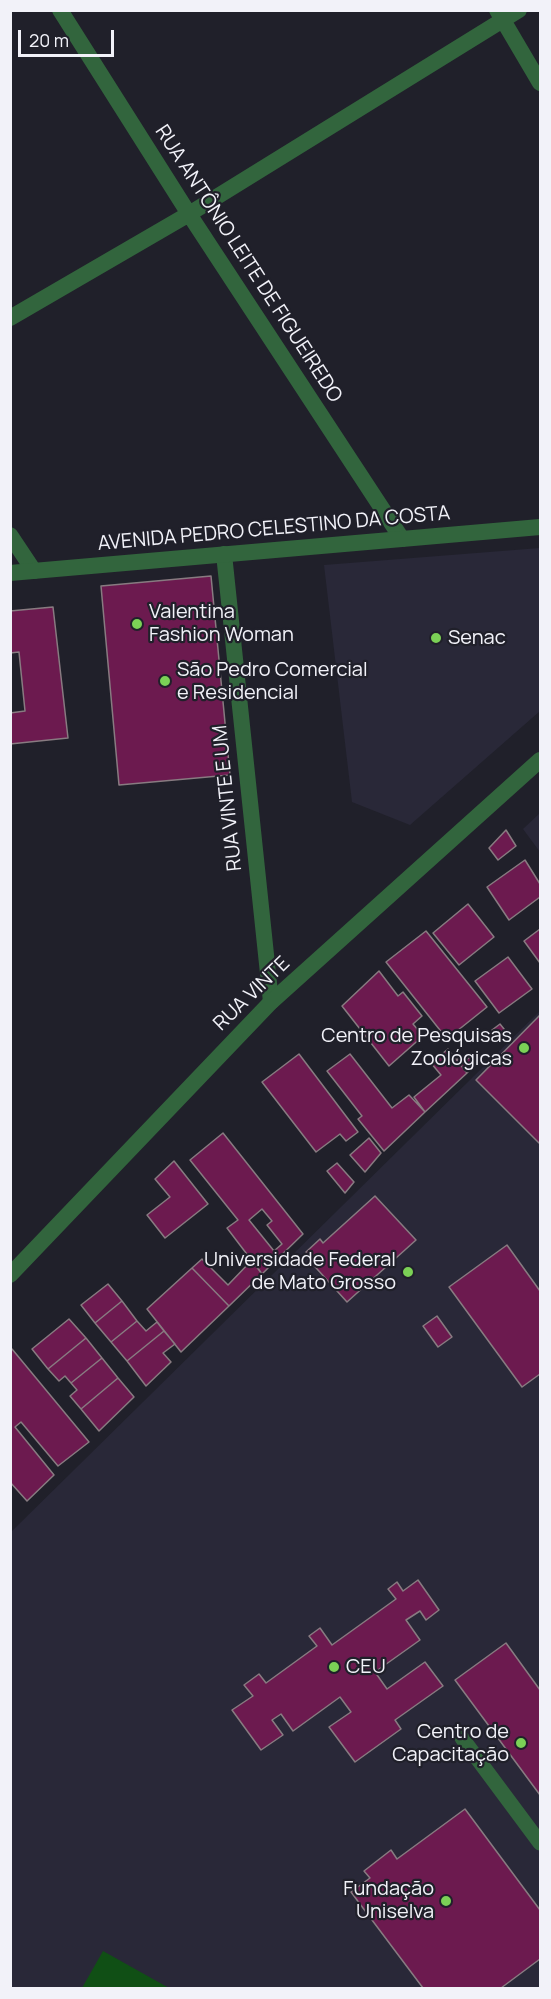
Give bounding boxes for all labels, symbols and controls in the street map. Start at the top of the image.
scale bar [21,18,117,56]
text: 20 m [29,28,69,52]
street label: RUA ANTÔNIO LEITE DE FIGUEIREDO [149,121,347,407]
street label: AVENIDA PEDRO CELESTINO DA COSTA [97,502,451,556]
place label: Valentina Fashion Woman [149,600,294,647]
marker: Valentina Fashion Woman [130,617,144,631]
place label: Senac [448,626,506,650]
marker: Senac [429,631,443,645]
place label: São Pedro Comercial e Residencial [177,658,368,705]
marker: São Pedro Comercial e Residencial [158,674,172,688]
street label: RUA VINTE E UM [208,724,248,872]
street label: RUA VINTE [209,952,295,1036]
place label: Centro de Pesquisas Zoológicas [321,1024,512,1071]
marker: Centro de Pesquisas Zoológicas [517,1041,531,1055]
place label: Universidade Federal de Mato Grosso [204,1248,396,1295]
marker: Universidade Federal de Mato Grosso [401,1265,415,1279]
place label: CEU [346,1655,386,1679]
marker: CEU [327,1660,341,1674]
place label: Centro de Capacitação [392,1720,509,1767]
marker: Centro de Capacitação [514,1736,528,1750]
place label: Fundação Uniselva [343,1877,434,1924]
marker: Fundação Uniselva [439,1894,453,1908]

